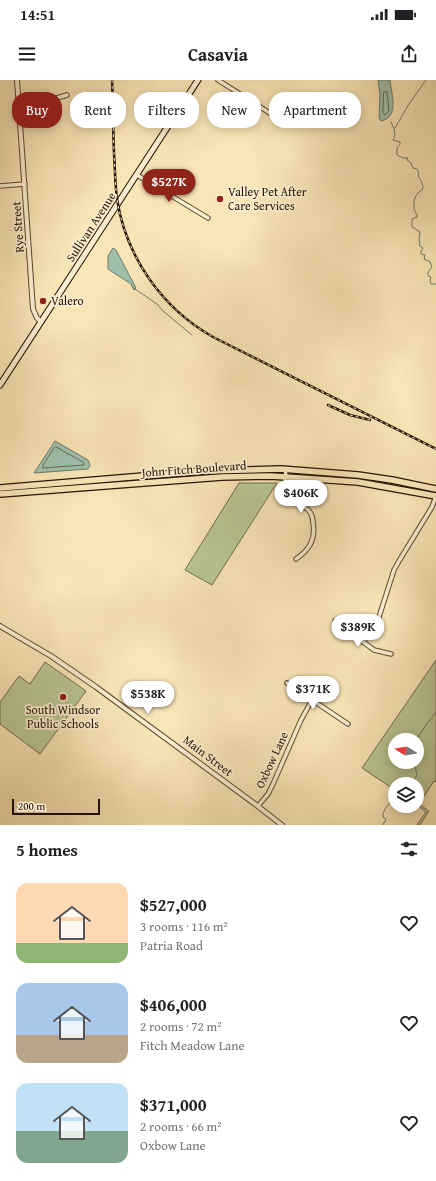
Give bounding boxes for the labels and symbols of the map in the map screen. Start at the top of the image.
pin: $527K [141,169,197,203]
place label: Valley Pet After Care Services [228,183,307,214]
street label: Sullivan Avenue [62,188,120,265]
marker: Valley Pet After Care Services [215,194,225,204]
street label: Rye Street [7,200,28,253]
place label: Valero [51,292,84,309]
marker: Valero [38,296,48,306]
street label: John Fitch Boulevard [139,456,248,481]
pin: $406K [273,480,329,514]
pin: $389K [330,614,386,648]
pin: $371K [285,676,341,710]
pin: $538K [120,681,176,715]
marker: South Windsor Public Schools [58,692,68,702]
place label: South Windsor Public Schools [26,701,100,732]
street label: Oxbow Lane [251,728,292,791]
street label: Main Street [180,731,237,780]
north arrow [388,733,424,769]
scale bar [12,797,100,816]

